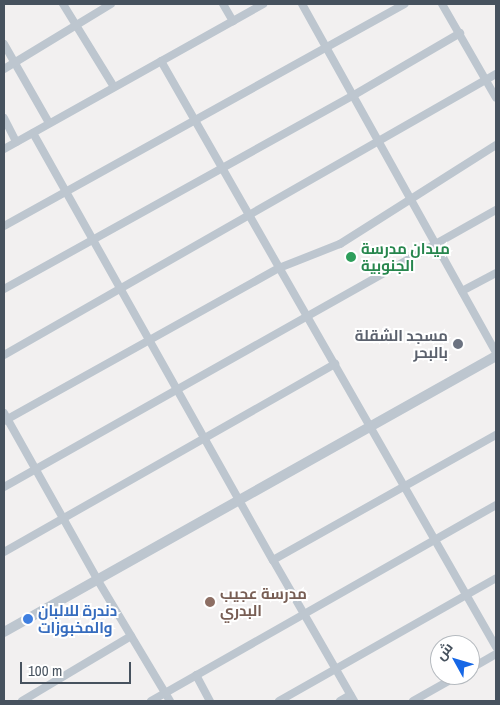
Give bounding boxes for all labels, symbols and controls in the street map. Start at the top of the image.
place label: ميدان مدرسة الجنوبية [361,239,450,274]
marker: ميدان مدرسة الجنوبية [345,251,357,263]
place label: مسجد الشقلة بالبحر [355,326,448,361]
marker: مسجد الشقلة بالبحر [452,338,464,350]
place label: مدرسة عجيب البدري [220,584,307,619]
marker: مدرسة عجيب البدري [204,596,216,608]
place label: دندرة للالبان والمخبوزات [38,601,117,636]
marker: دندرة للالبان والمخبوزات [22,613,34,625]
north arrow [430,635,480,685]
text: ش [431,639,457,664]
scale bar [22,652,134,684]
text: 100 m [28,660,62,681]

